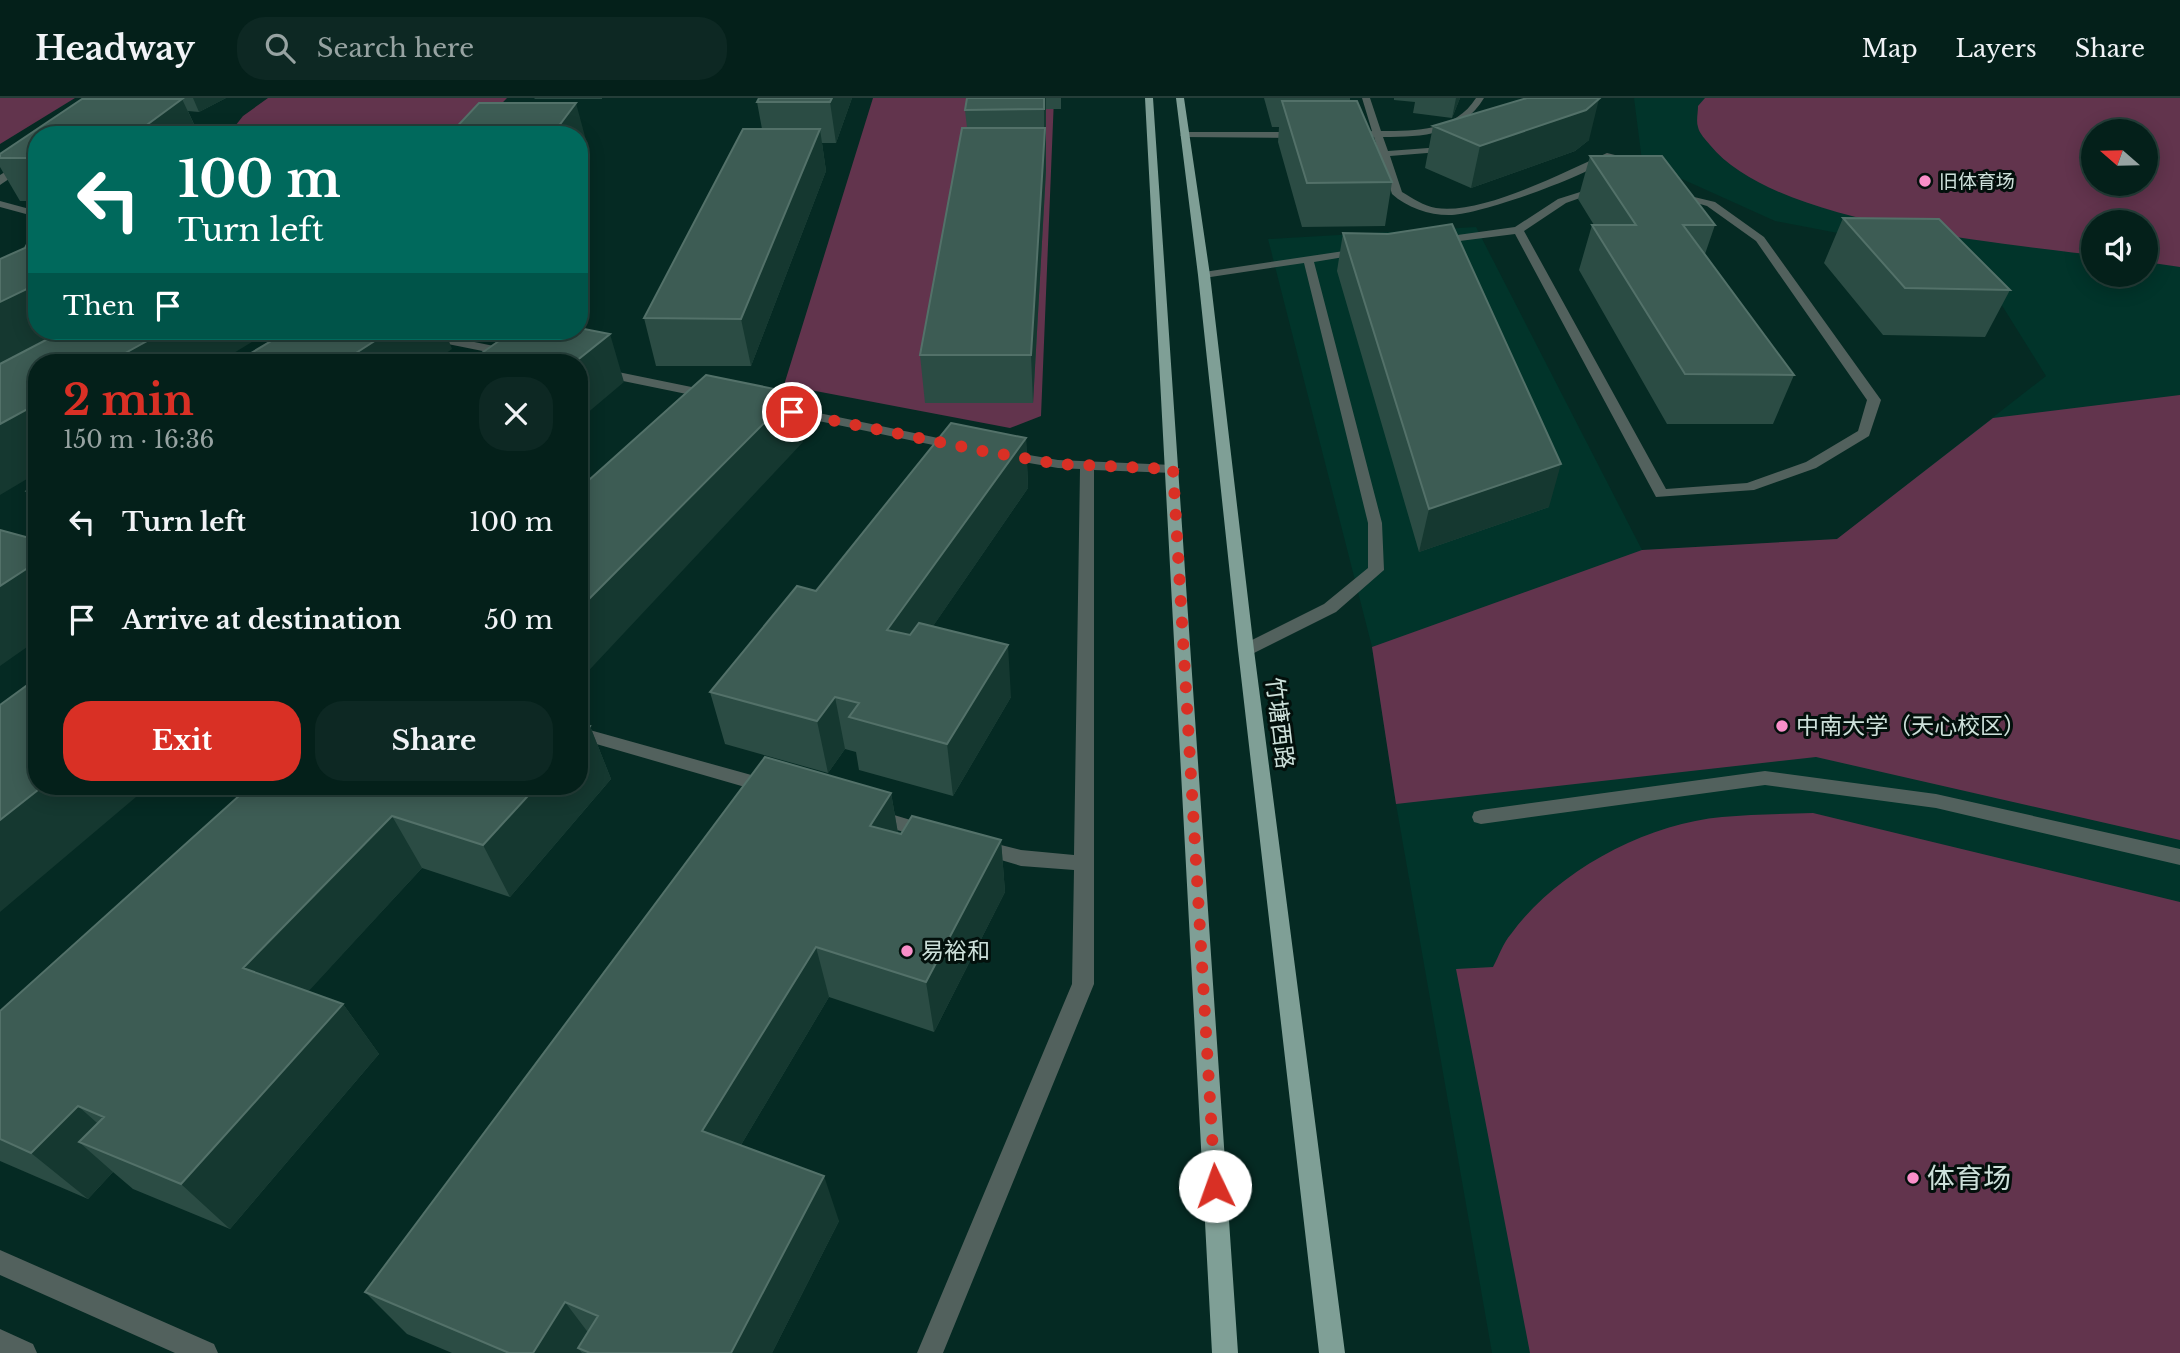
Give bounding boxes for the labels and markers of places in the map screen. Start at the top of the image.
place label: 旧体育场 [1939,170,2015,193]
marker: 旧体育场 [1917,173,1933,189]
pin [762,382,822,442]
place label: 中南大学（天心校区） [1796,712,2026,740]
marker: 中南大学（天心校区） [1774,718,1790,734]
place label: 易裕和 [921,937,990,965]
marker: 易裕和 [899,943,915,959]
place label: 体育场 [1927,1161,2011,1196]
marker: 体育场 [1905,1170,1921,1186]

